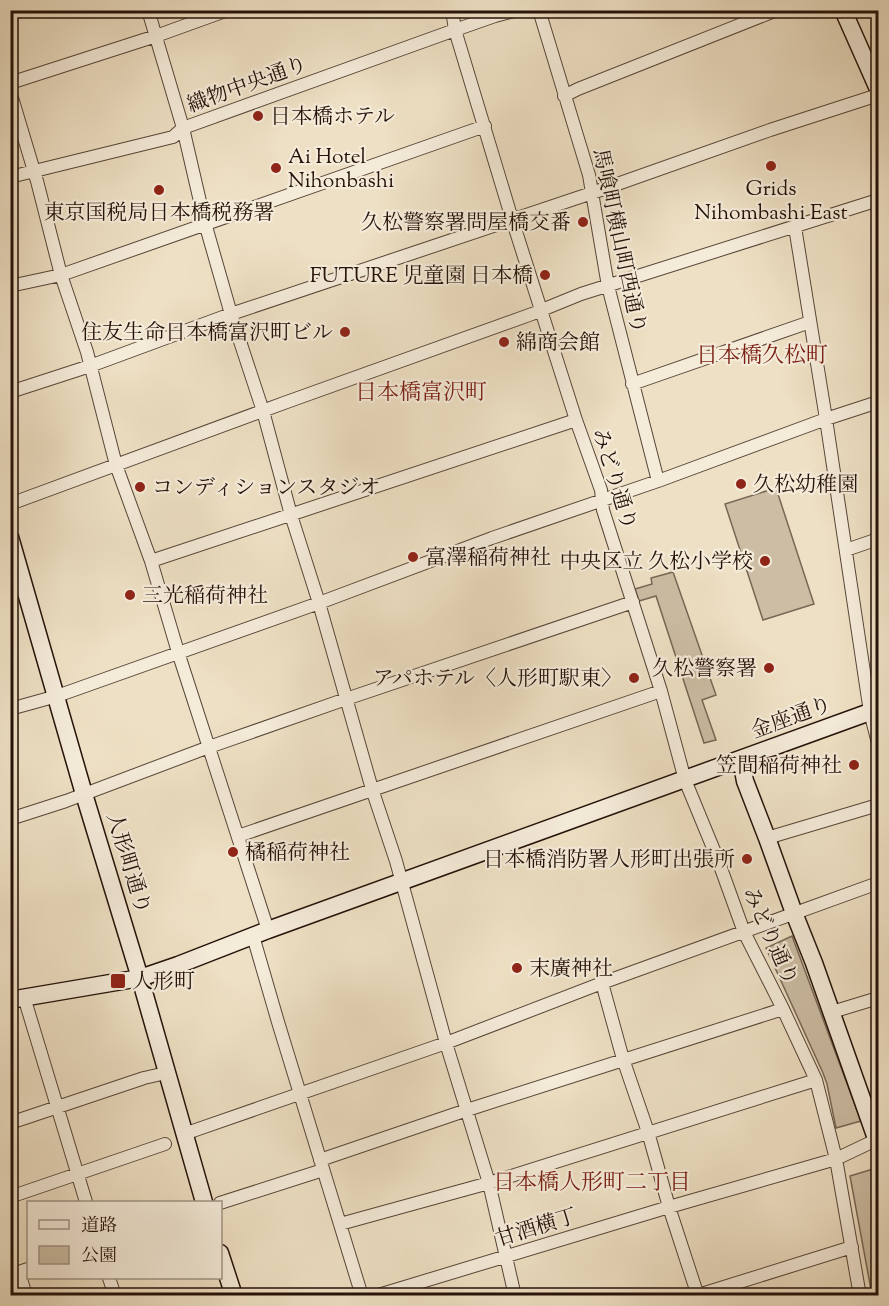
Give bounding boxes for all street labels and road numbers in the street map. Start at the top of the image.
street label: 織物中央通り [183,50,312,122]
street label: 馬喰町横山町西通り [584,146,652,337]
street label: みどり通り [583,425,643,534]
street label: 金座通り [747,690,836,747]
street label: 人形町通り [97,809,157,918]
street label: みどり通り [734,883,804,991]
street label: 甘酒横丁 [492,1202,581,1256]

